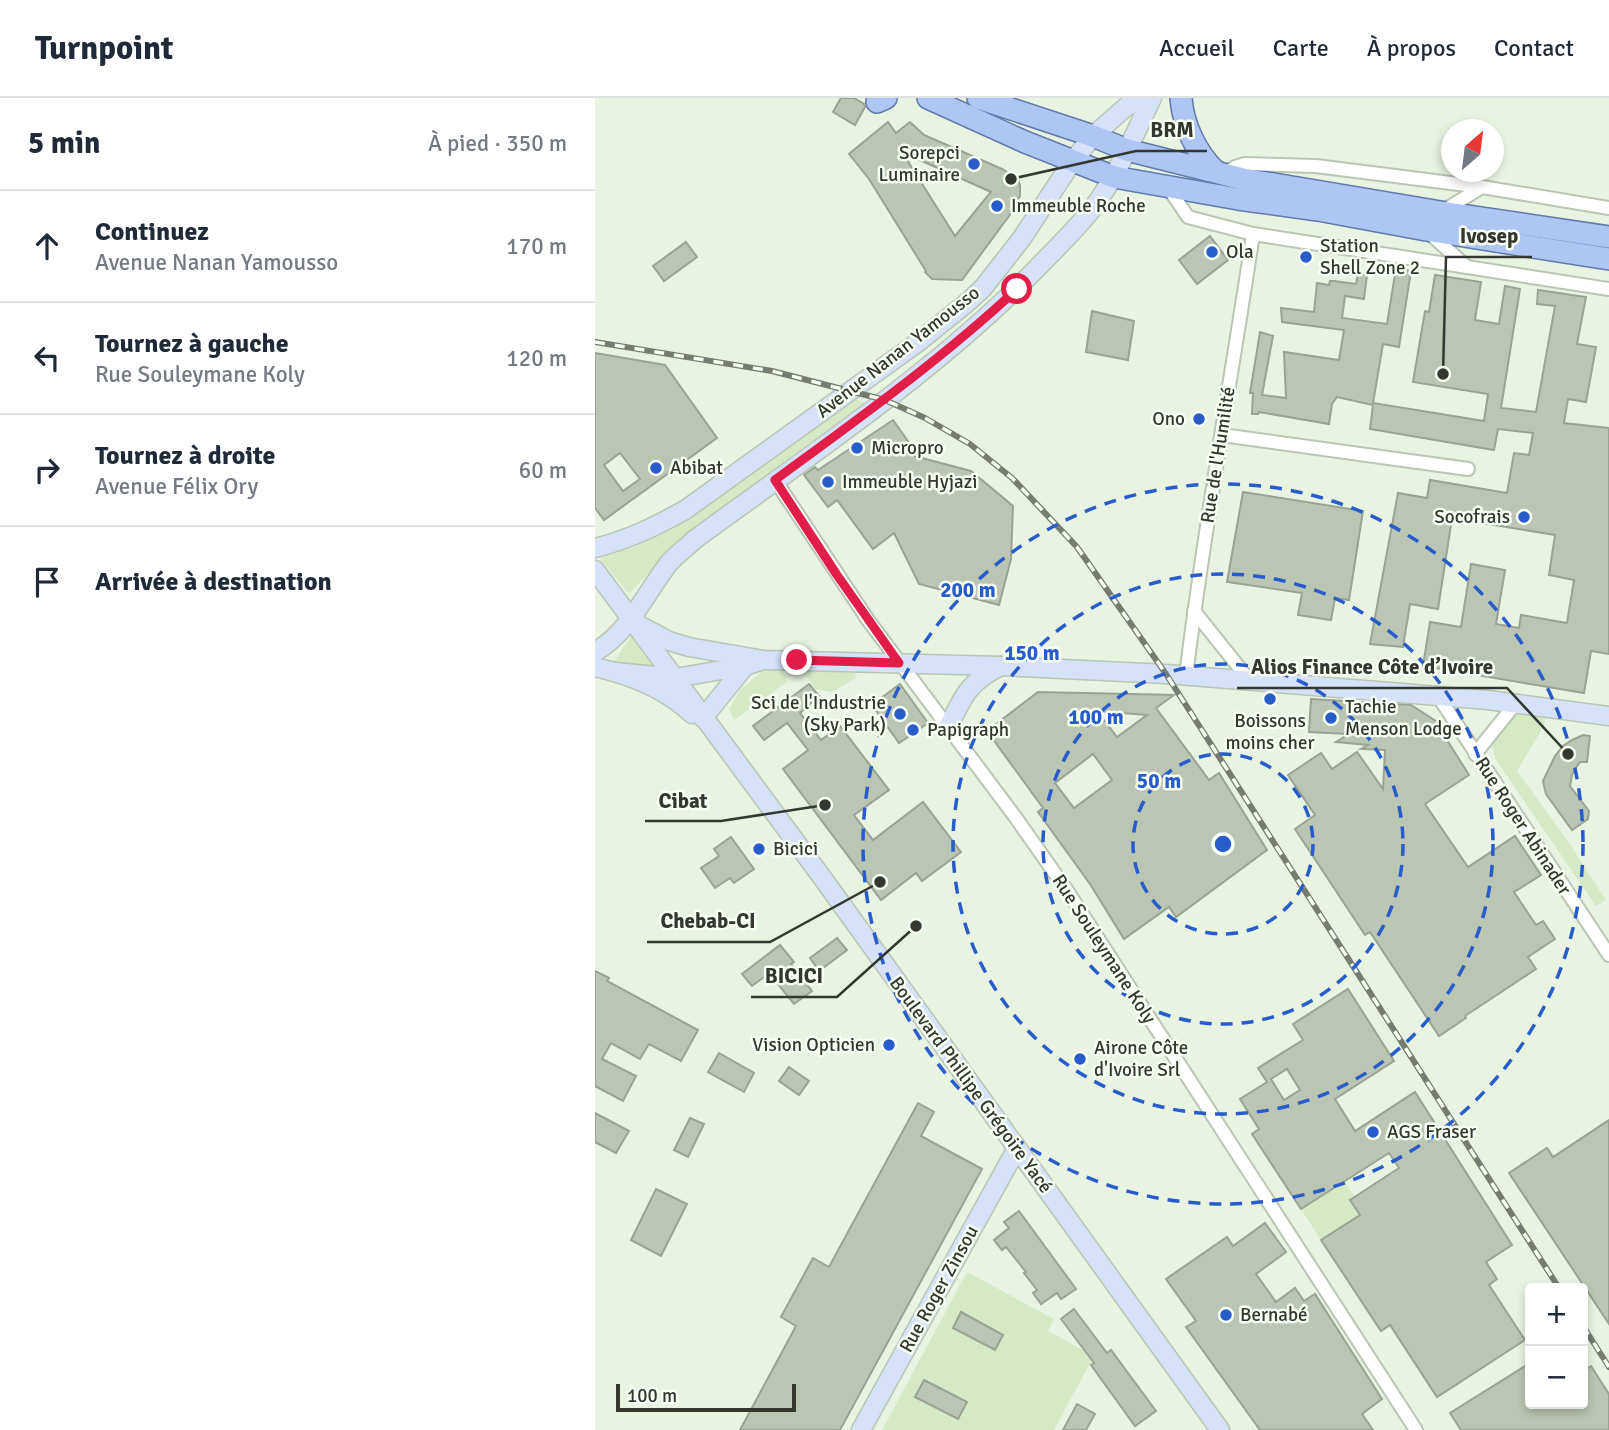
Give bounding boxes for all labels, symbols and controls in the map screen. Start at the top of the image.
text: Turnpoint [35,28,173,69]
text: Accueil [1159,33,1235,63]
text: Carte [1273,33,1329,63]
text: À propos [1367,33,1456,63]
text: Contact [1494,33,1574,63]
callout: BRM [1136,109,1207,151]
text: BRM [1150,117,1194,143]
north arrow [1441,119,1504,182]
text: 5 min [28,125,100,162]
text: À pied · 350 m [428,129,567,158]
place label: Sorepci Luminaire [879,141,960,187]
marker: Sorepci Luminaire [966,156,982,172]
place label: Immeuble Roche [1011,194,1146,218]
marker: Immeuble Roche [989,198,1005,214]
callout: Ivosep [1446,215,1532,257]
text: Continuez [95,216,209,248]
text: Ivosep [1460,223,1518,249]
icon: ahead [28,227,66,265]
text: 170 m [506,232,567,261]
place label: Station Shell Zone 2 [1320,234,1420,280]
place label: Ola [1226,240,1254,264]
marker: Ola [1204,244,1220,260]
text: Avenue Nanan Yamousso [95,248,338,277]
marker: Station Shell Zone 2 [1298,249,1314,265]
route start [1001,273,1032,304]
street label: Avenue Nanan Yamousso [811,281,985,423]
text: Tournez à gauche [95,328,289,360]
icon: left [28,339,66,377]
text: 120 m [506,344,567,373]
text: Rue Souleymane Koly [95,360,305,389]
street label: Rue de l'Humilité [1195,385,1241,525]
place label: Ono [1152,407,1185,431]
marker: Ono [1191,411,1207,427]
place label: Micropro [871,436,944,460]
text: Tournez à droite [95,440,275,472]
marker: Micropro [849,440,865,456]
icon: right [28,451,66,489]
text: 60 m [519,456,567,485]
place label: Abibat [670,456,723,480]
marker: Abibat [648,460,664,476]
place label: Immeuble Hyjazi [842,470,977,494]
text: Avenue Félix Ory [95,472,258,501]
marker: Immeuble Hyjazi [820,474,836,490]
place label: Socofrais [1434,505,1510,529]
marker: Socofrais [1516,509,1532,525]
icon: arrive [28,563,66,601]
text: Arrivée à destination [95,566,332,598]
text: 200 m [940,577,996,603]
text: 150 m [1004,640,1060,666]
route end [781,644,812,675]
callout: Alios Finance Côte d’Ivoire [1237,646,1507,688]
text: Alios Finance Côte d’Ivoire [1251,654,1493,680]
place label: Sci de l'Industrie (Sky Park) [751,691,886,737]
marker: Boissons moins cher [1262,691,1278,707]
place label: Tachie Menson Lodge [1345,695,1462,741]
text: 100 m [1068,704,1124,730]
marker: Sci de l'Industrie (Sky Park) [892,706,908,722]
place label: Boissons moins cher [1226,709,1314,755]
marker: Tachie Menson Lodge [1323,710,1339,726]
place label: Papigraph [927,718,1009,742]
marker: Papigraph [905,722,921,738]
street label: Rue Roger Abinader [1469,752,1577,900]
text: 50 m [1137,768,1181,794]
callout: Cibat [645,779,721,821]
text: Cibat [659,788,708,814]
centre of rings [1211,832,1235,856]
place label: Bicici [773,837,818,861]
marker: Bicici [751,841,767,857]
street label: Rue Souleymane Koly [1047,870,1161,1028]
callout: Chebab-CI [647,900,770,942]
text: Chebab-CI [660,908,756,934]
callout: BICICI [751,955,837,997]
text: BICICI [765,963,823,989]
street label: Boulevard Phillipe Grégoire Yacé [884,972,1058,1198]
place label: Vision Opticien [752,1033,875,1057]
place label: Airone Côte d'Ivoire Srl [1094,1036,1188,1082]
marker: Vision Opticien [881,1037,897,1053]
marker: Airone Côte d'Ivoire Srl [1072,1051,1088,1067]
place label: AGS Fraser [1387,1120,1476,1144]
marker: AGS Fraser [1365,1124,1381,1140]
street label: Rue Roger Zinsou [894,1221,984,1357]
map controls [1525,1283,1588,1409]
button: + [1525,1283,1588,1346]
place label: Bernabé [1240,1303,1308,1327]
marker: Bernabé [1218,1307,1234,1323]
button: − [1525,1346,1588,1409]
scale bar [616,1381,796,1413]
text: 100 m [627,1384,677,1408]

